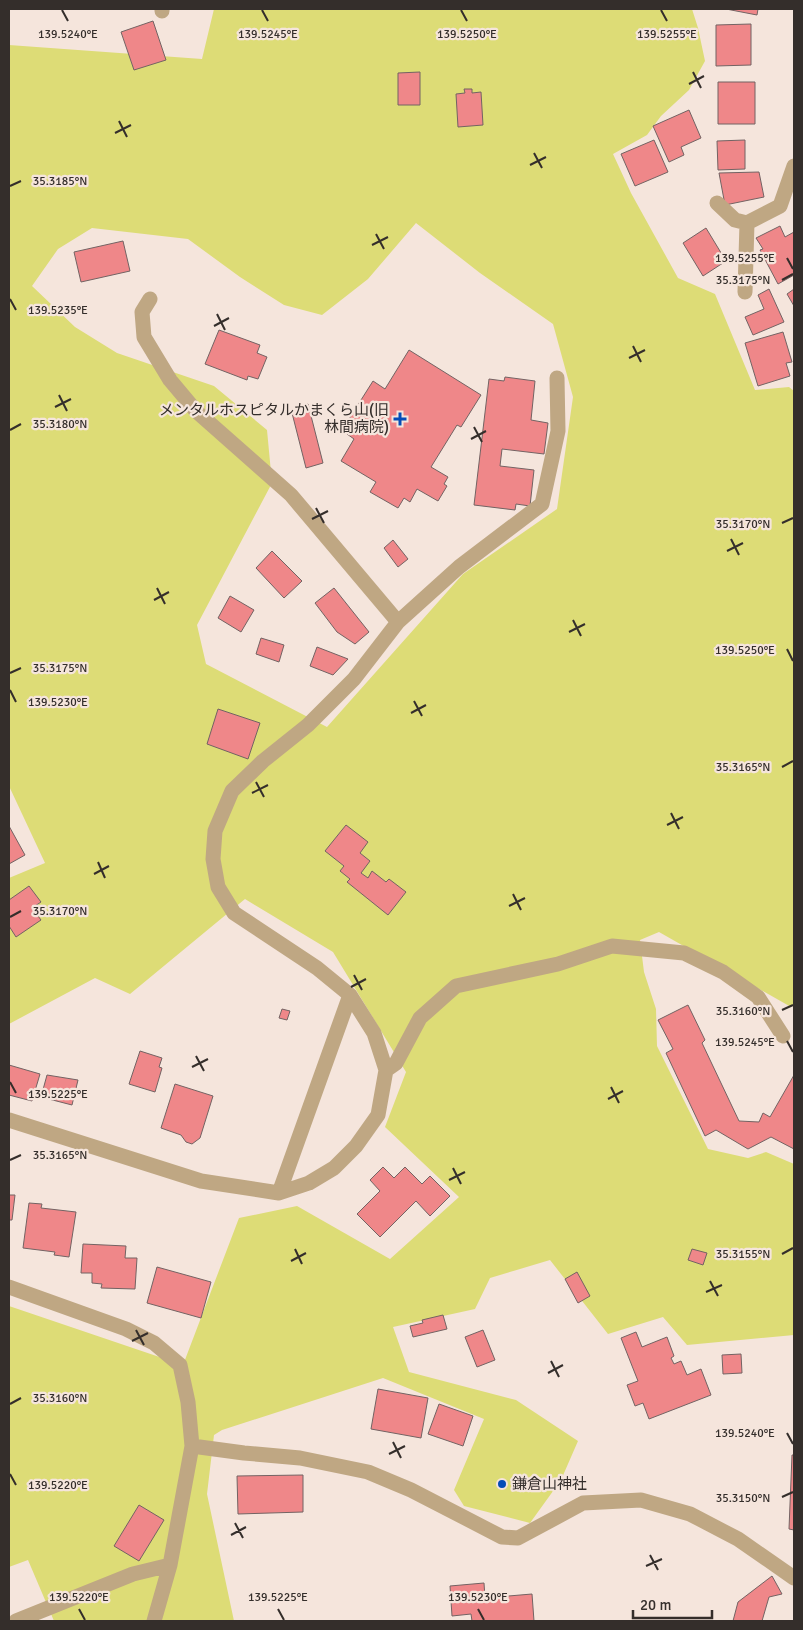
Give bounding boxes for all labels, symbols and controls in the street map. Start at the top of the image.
text: 139.5240°E [38,27,98,42]
text: 139.5245°E [238,27,298,42]
text: 139.5250°E [437,27,497,42]
text: 139.5255°E [637,27,697,42]
text: 35.3185°N [33,174,87,189]
text: 139.5255°E [715,251,775,266]
text: 35.3175°N [716,273,770,288]
text: 139.5235°E [28,303,88,318]
place label: メンタルホスピタルかまくら山(旧 林間病院) [159,401,389,436]
marker: メンタルホスピタルかまくら山(旧 林間病院) [393,412,407,426]
text: 35.3180°N [33,417,87,432]
text: 35.3170°N [716,517,770,532]
text: 139.5250°E [715,643,775,658]
text: 35.3175°N [33,661,87,676]
text: 139.5230°E [28,695,88,710]
text: 35.3165°N [716,760,770,775]
text: 35.3170°N [33,904,87,919]
text: 35.3160°N [716,1004,770,1019]
text: 139.5245°E [715,1035,775,1050]
text: 139.5225°E [28,1087,88,1102]
text: 35.3165°N [33,1148,87,1163]
text: 35.3155°N [716,1247,770,1262]
text: 35.3160°N [33,1391,87,1406]
text: 139.5240°E [715,1426,775,1441]
place label: 鎌倉山神社 [512,1475,587,1493]
text: 139.5220°E [28,1478,88,1493]
marker: 鎌倉山神社 [496,1478,508,1490]
text: 35.3150°N [716,1491,770,1506]
scale bar [633,1588,712,1620]
text: 139.5220°E [49,1590,109,1605]
text: 139.5225°E [248,1590,308,1605]
text: 139.5230°E [448,1590,508,1605]
text: 20 m [640,1596,671,1614]

